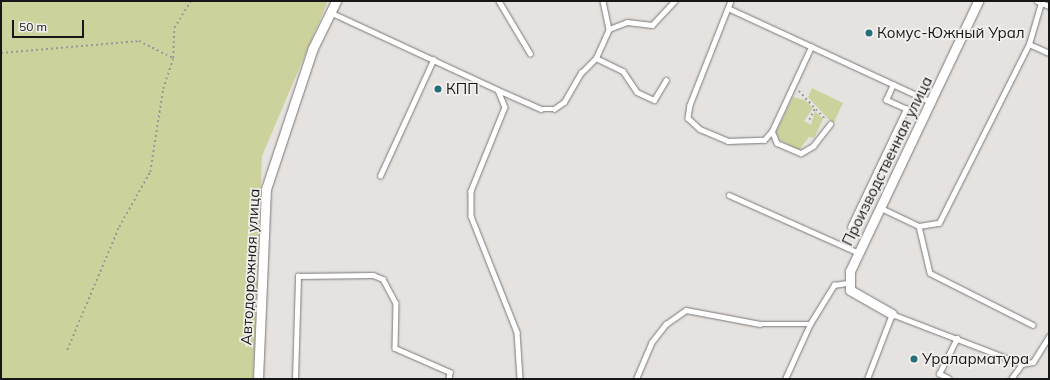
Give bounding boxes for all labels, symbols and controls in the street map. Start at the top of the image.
scale bar [14,12,86,38]
text: 50 m [19,19,47,34]
place label: Комус-Южный Урал [877,24,1025,42]
marker: Комус-Южный Урал [864,28,874,38]
street label: Производственная улица [838,73,936,249]
place label: КПП [446,80,479,98]
marker: КПП [433,84,443,94]
street label: Автодорожная улица [237,188,263,346]
place label: Ураларматура [922,350,1029,368]
marker: Ураларматура [909,354,919,364]

